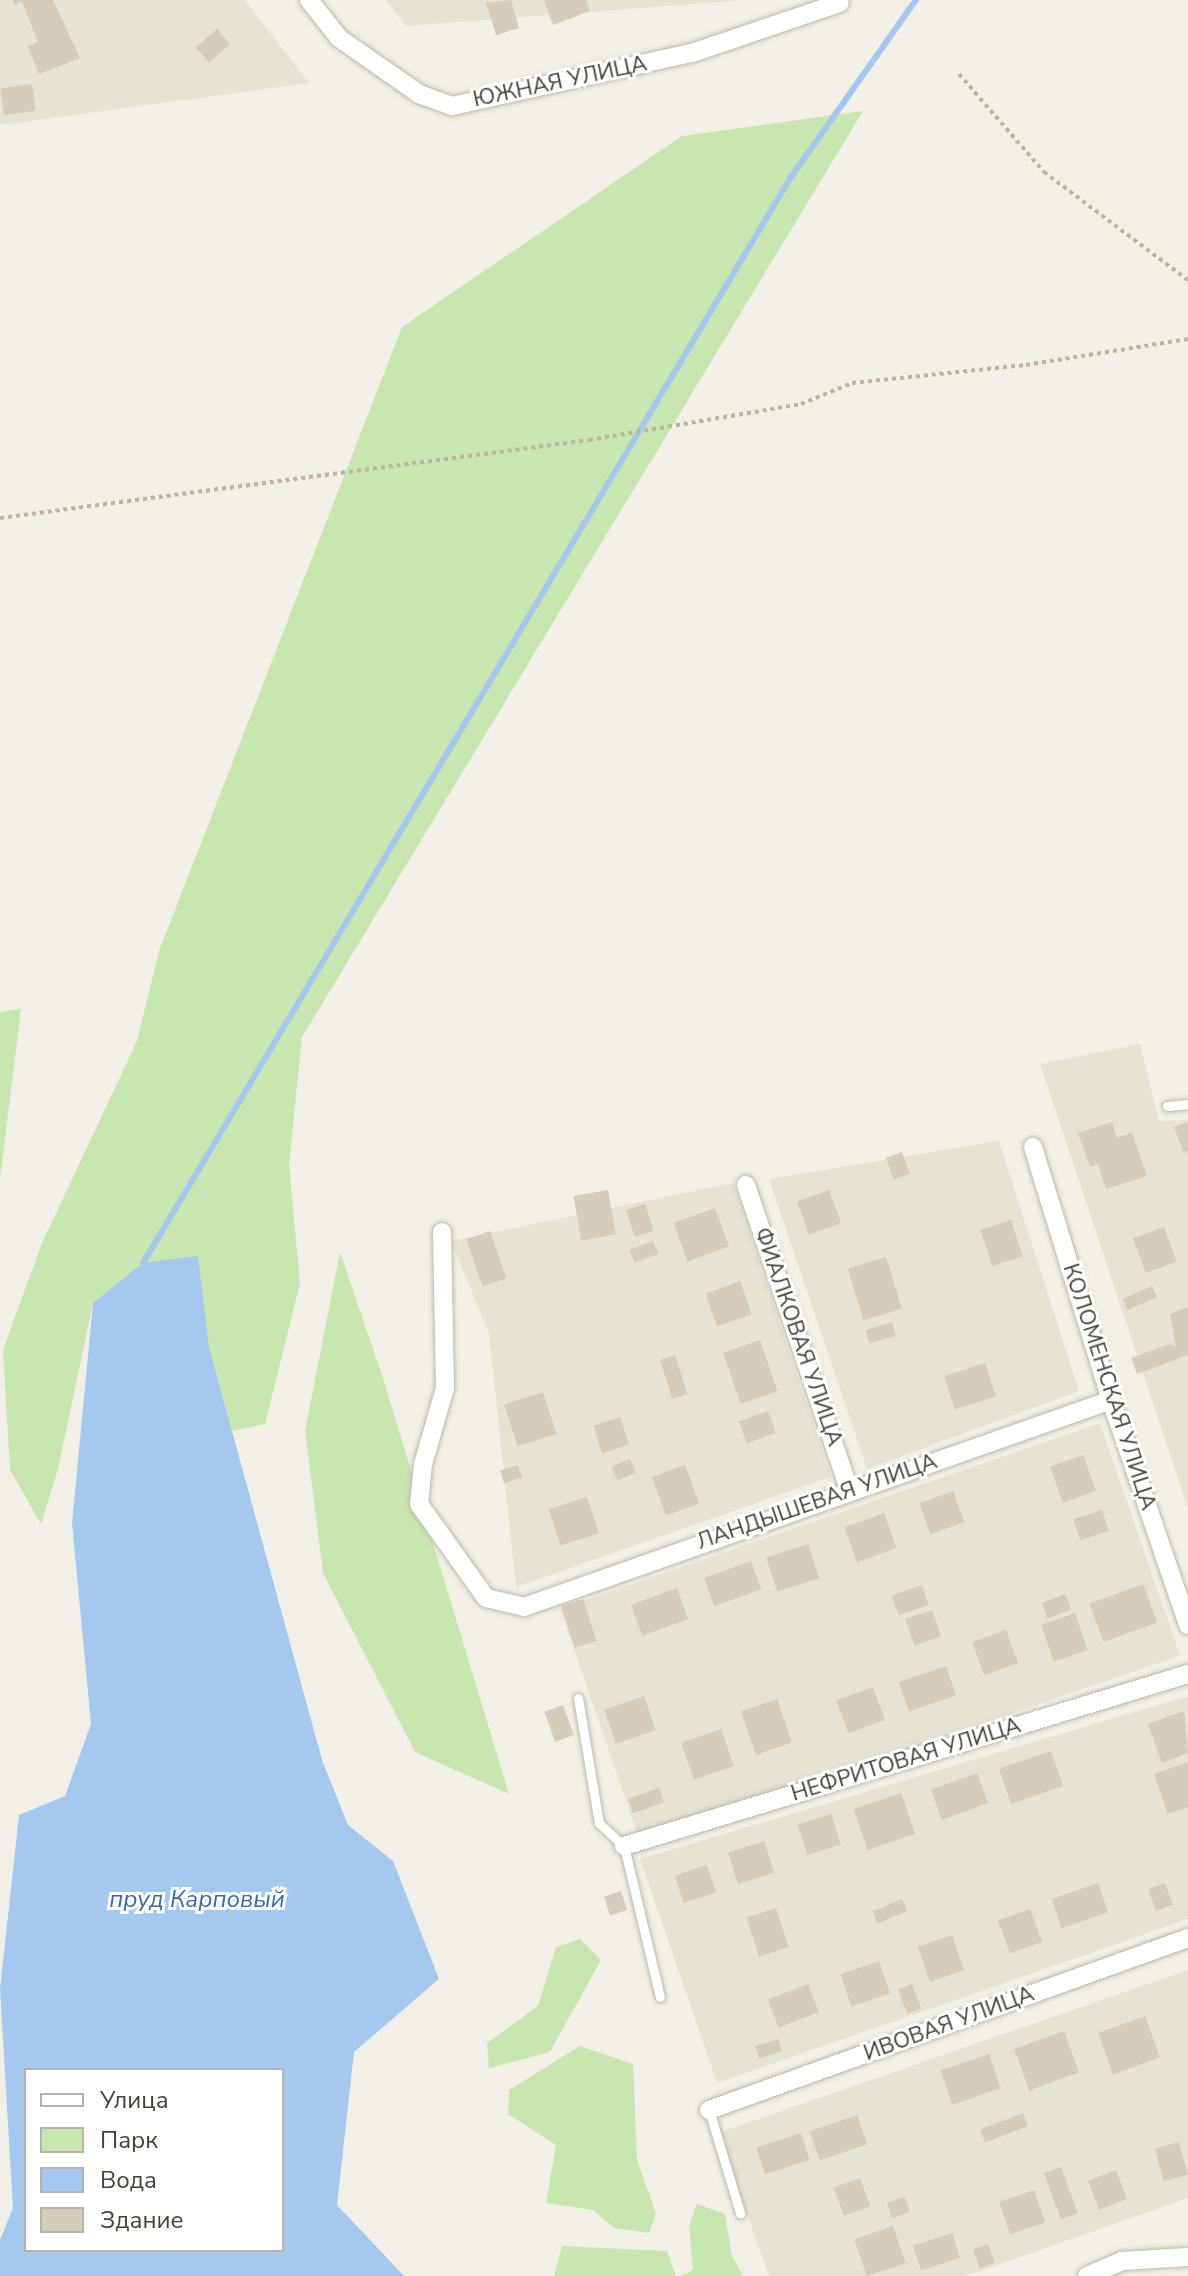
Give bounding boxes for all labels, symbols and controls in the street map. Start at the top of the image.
street label: ЮЖНАЯ УЛИЦА [471,51,649,113]
street label: ФИАЛКОВАЯ УЛИЦА [748,1224,848,1450]
street label: КОЛОМЕНСКАЯ УЛИЦА [1057,1260,1161,1514]
street label: ЛАНДЫШЕВАЯ УЛИЦА [693,1448,941,1556]
street label: НЕФРИТОВАЯ УЛИЦА [788,1712,1024,1808]
water label: пруд Карповый [109,1886,285,1914]
street label: ИВОВАЯ УЛИЦА [860,1981,1038,2067]
legend [24,2068,284,2252]
text: Улица [100,2084,169,2116]
text: Парк [100,2124,158,2156]
text: Вода [100,2164,157,2196]
text: Здание [100,2204,184,2236]

